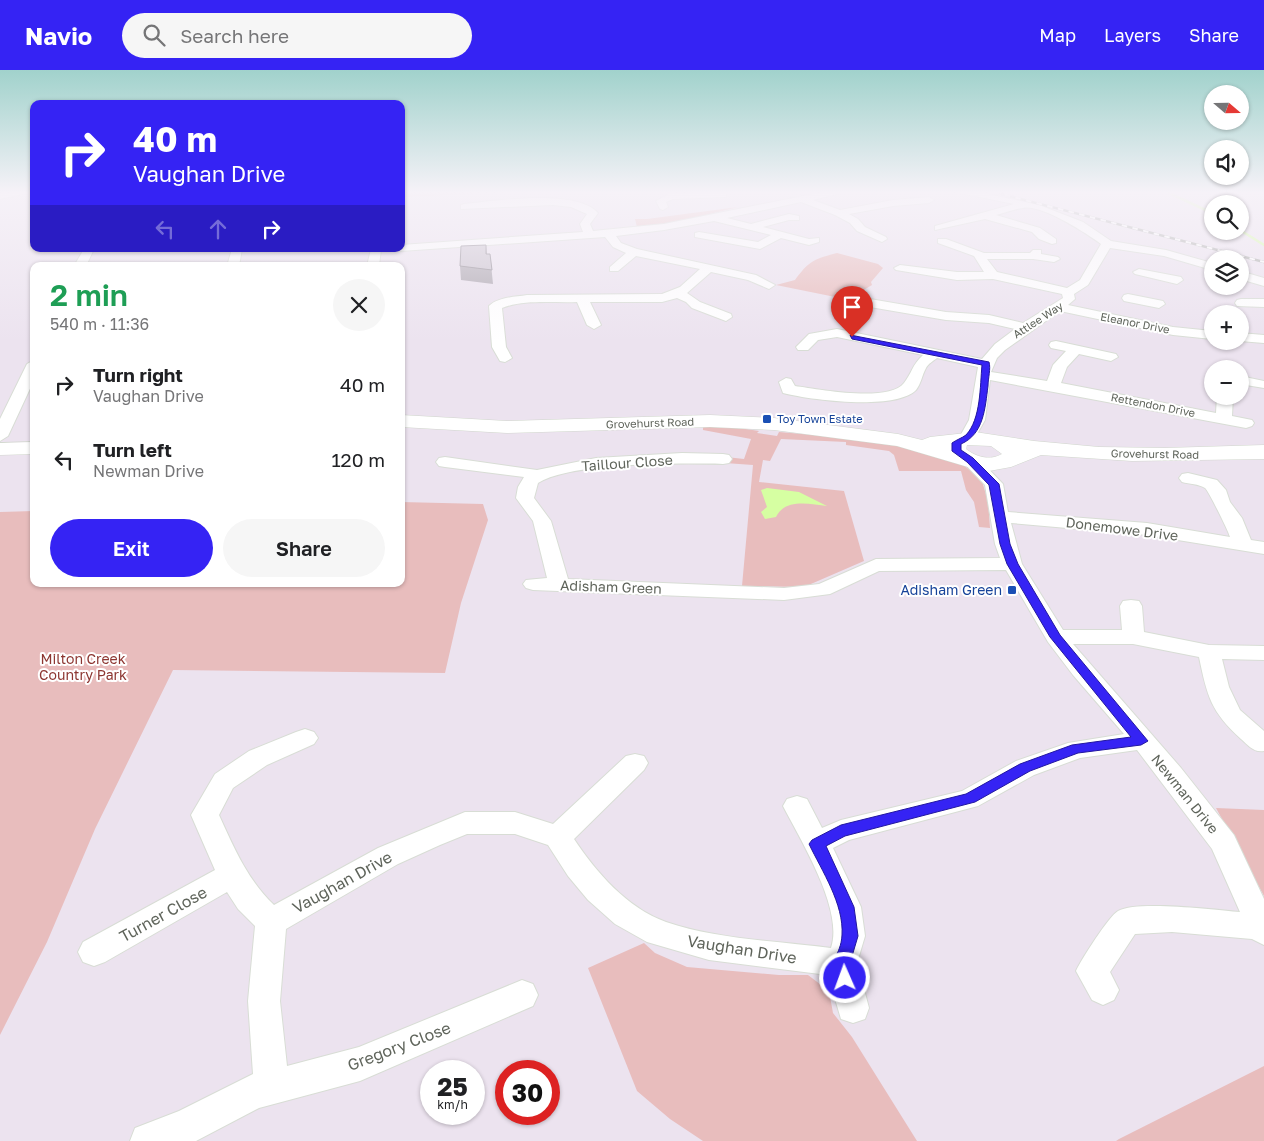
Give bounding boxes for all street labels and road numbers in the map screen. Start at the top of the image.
street label: Attlee Way [1010,299,1065,341]
street label: Eleanor Drive [1099,309,1171,336]
street label: Rettendon Drive [1110,390,1196,419]
street label: Grovehurst Road [606,414,694,431]
street label: Grovehurst Road [1111,446,1199,461]
street label: Taillour Close [581,451,673,474]
street label: Donemowe Drive [1065,513,1179,544]
street label: Adisham Green [560,576,662,597]
street label: Newman Drive [1148,751,1223,837]
street label: Vaughan Drive [289,846,395,918]
street label: Turner Close [116,882,210,946]
street label: Vaughan Drive [686,930,798,968]
street label: Gregory Close [345,1017,453,1075]

